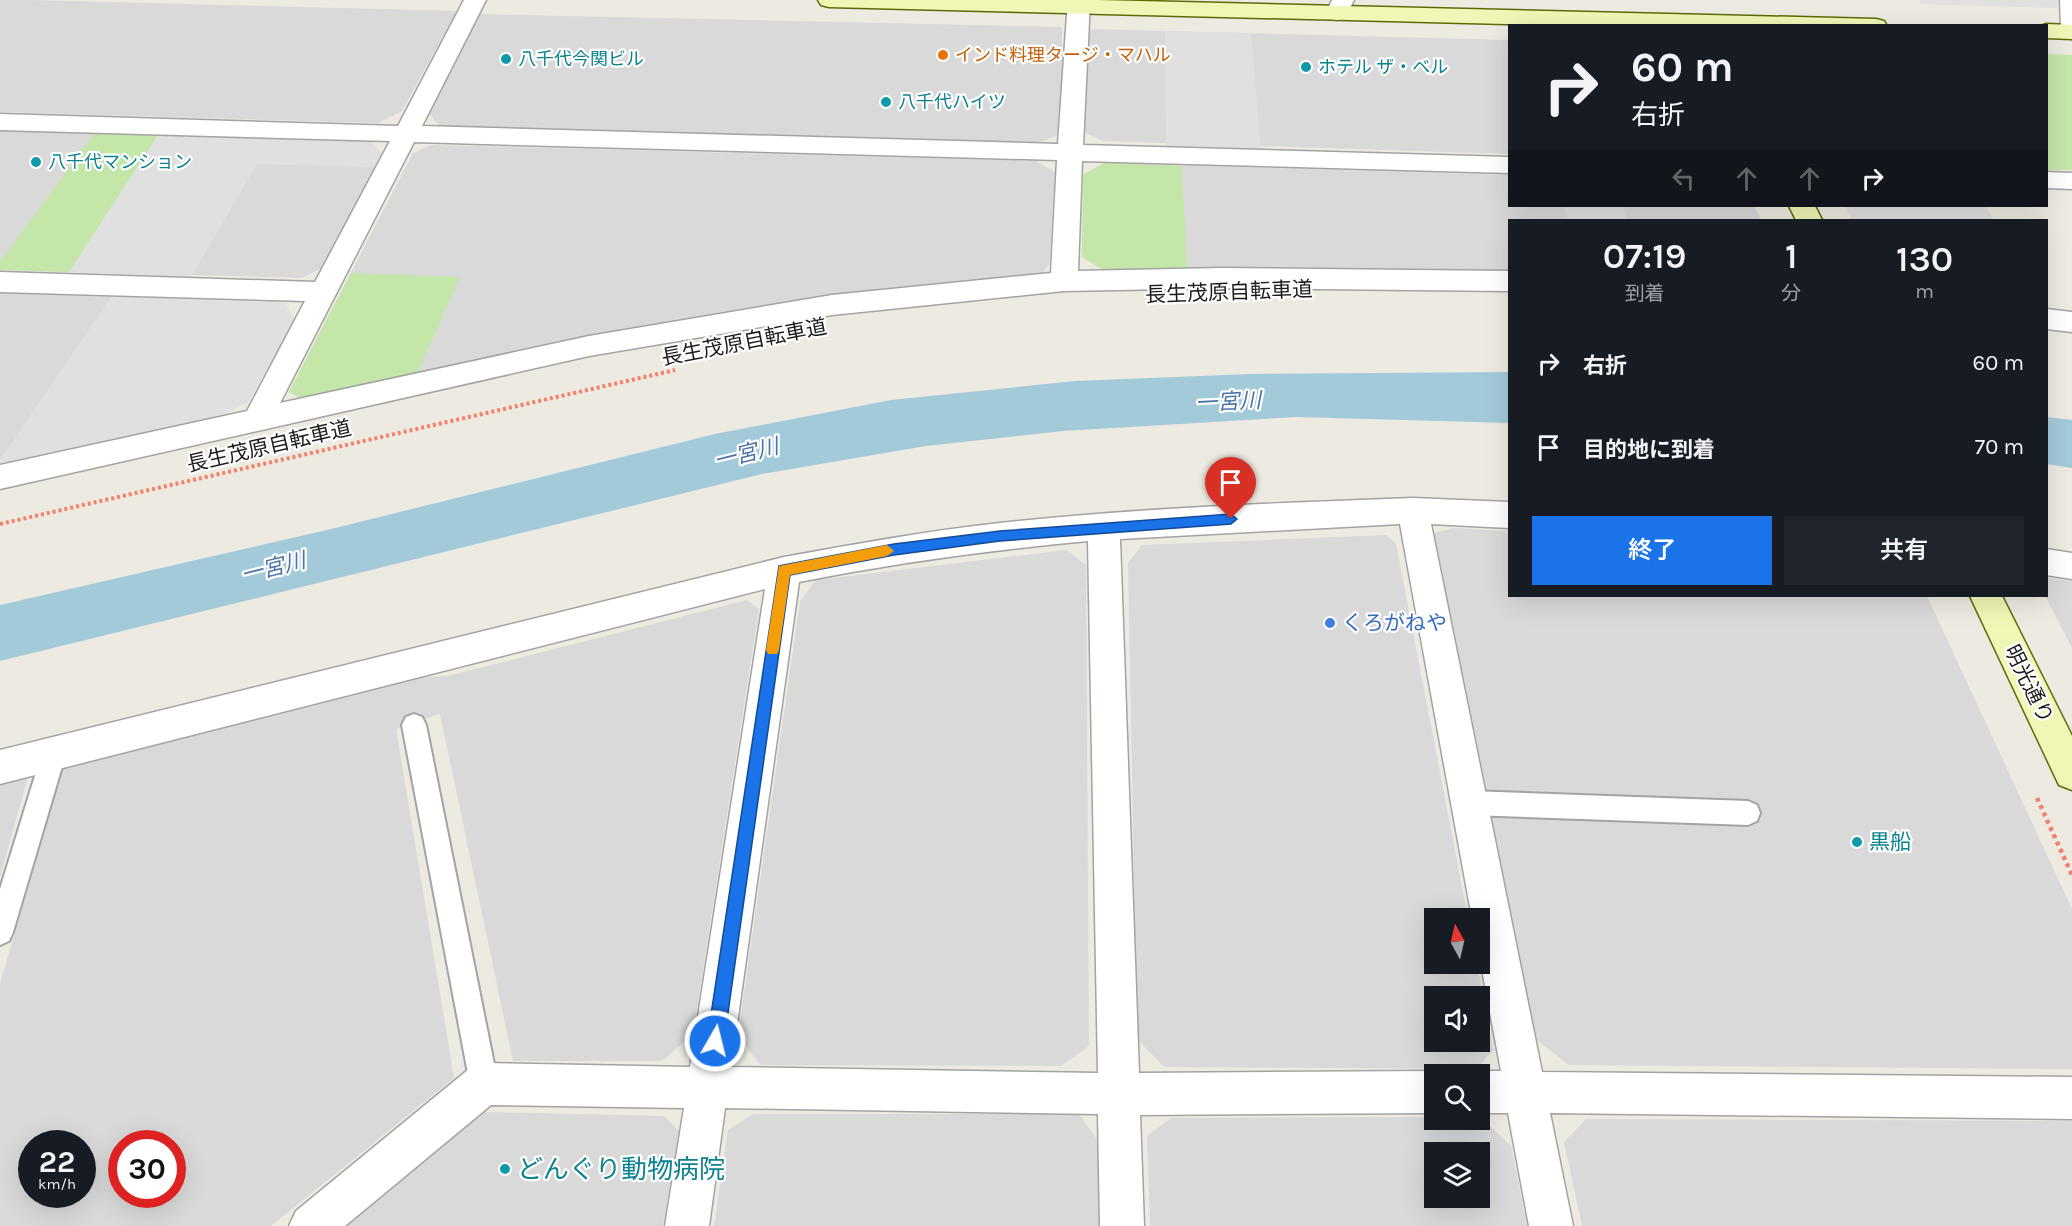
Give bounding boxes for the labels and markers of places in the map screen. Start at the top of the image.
place label: インド料理タージ・マハル [955,44,1171,66]
place label: 八千代今関ビル [518,48,644,70]
marker: インド料理タージ・マハル [936,48,950,62]
marker: 八千代今関ビル [499,52,513,66]
place label: ホテル ザ・ベル [1318,56,1448,78]
marker: ホテル ザ・ベル [1299,60,1313,74]
place label: 八千代ハイツ [898,91,1006,113]
marker: 八千代ハイツ [879,95,893,109]
place label: 八千代マンション [48,151,192,173]
marker: 八千代マンション [29,155,43,169]
pin [1205,457,1256,519]
place label: くろがねや [1342,611,1447,635]
marker: くろがねや [1323,616,1337,630]
place label: 黒船 [1869,830,1911,854]
marker: 黒船 [1850,835,1864,849]
place label: どんぐり動物病院 [517,1154,725,1185]
marker: どんぐり動物病院 [498,1162,512,1176]

